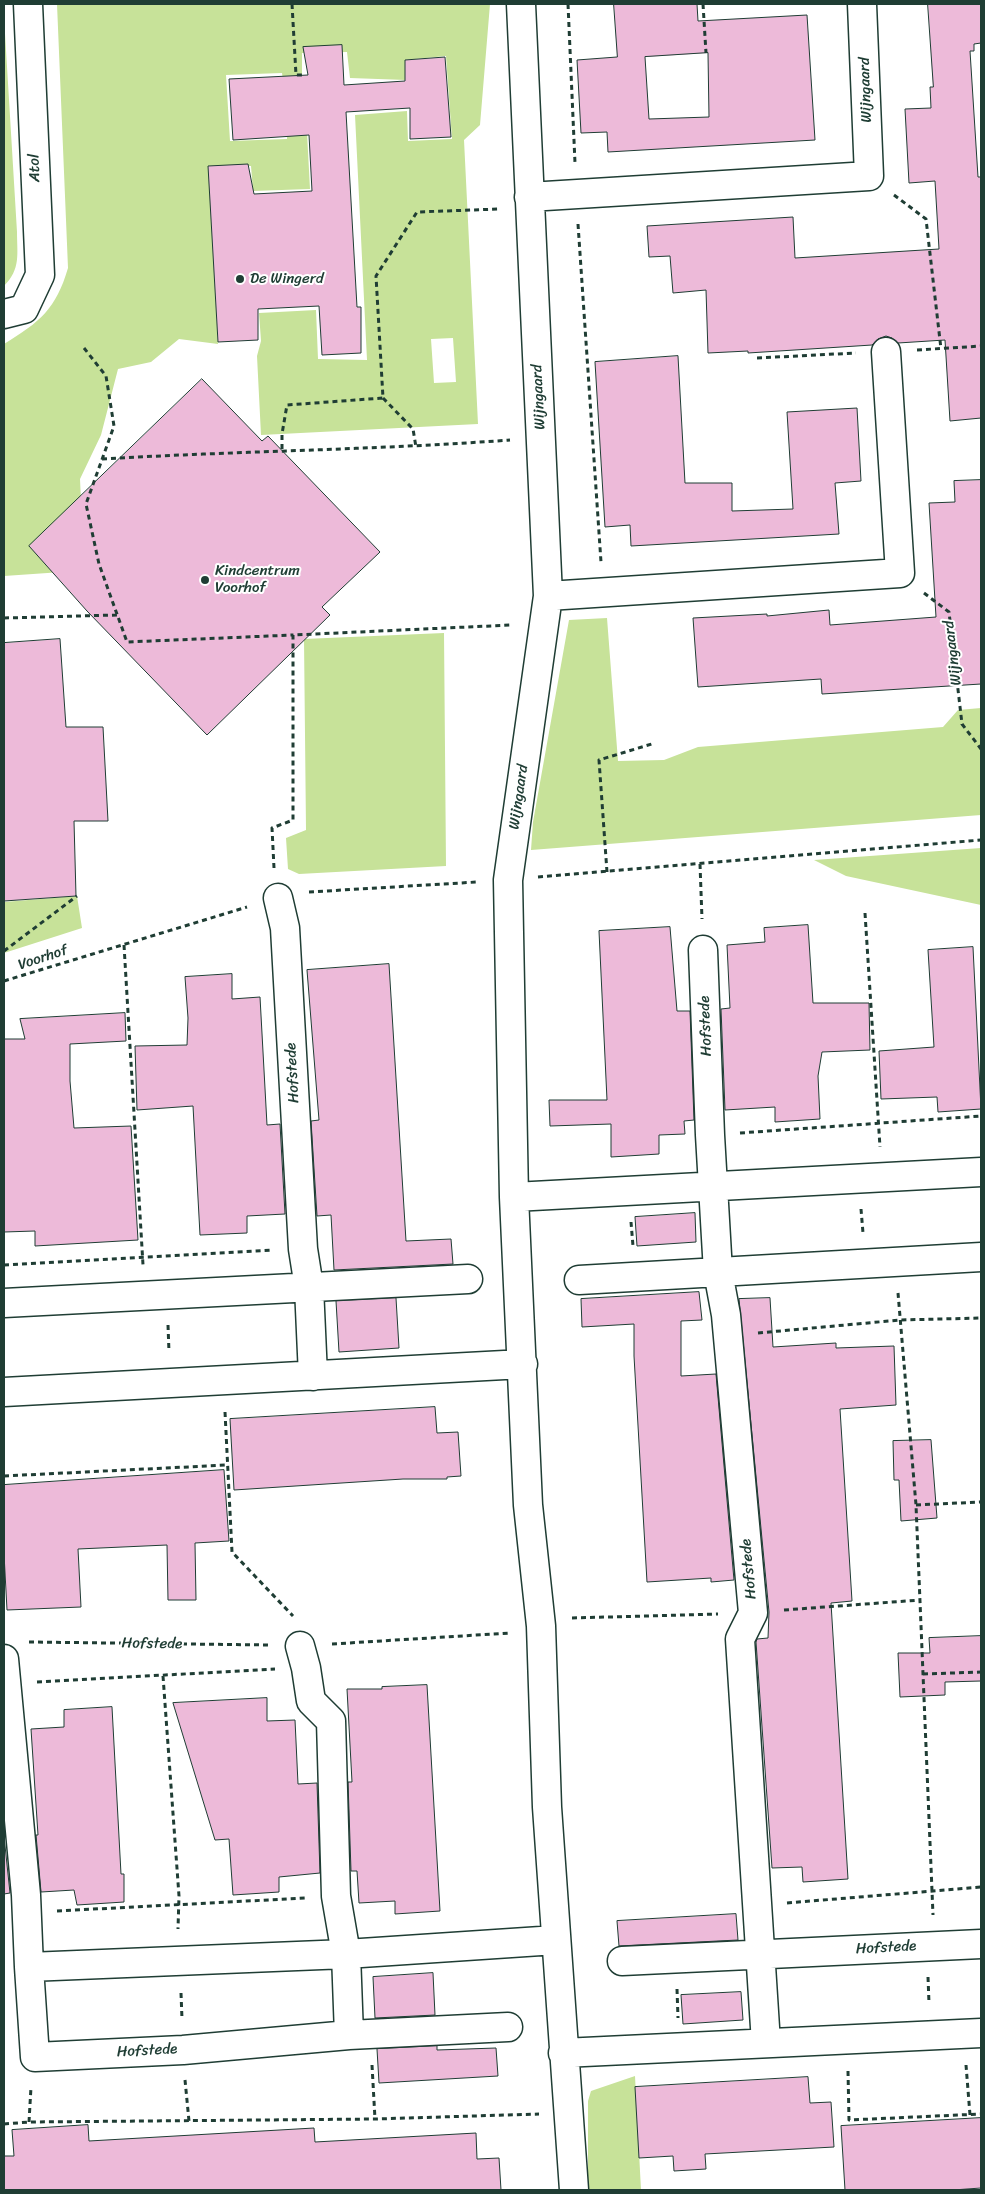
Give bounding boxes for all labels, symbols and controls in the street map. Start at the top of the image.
street label: Wijngaard [856,57,876,123]
street label: Atol [26,154,44,182]
place label: De Wingerd [250,270,324,288]
marker: De Wingerd [234,273,246,285]
street label: Wijngaard [528,364,550,430]
place label: Kindcentrum Voorhof [215,562,300,597]
marker: Kindcentrum Voorhof [199,574,211,586]
street label: Wijngaard [940,619,966,687]
street label: Wijngaard [506,763,532,831]
street label: Voorhof [16,942,70,974]
street label: Hofstede [696,995,716,1057]
street label: Hofstede [282,1042,304,1104]
street label: Hofstede [737,1538,761,1600]
street label: Hofstede [122,1634,182,1654]
street label: Hofstede [855,1937,917,1959]
street label: Hofstede [116,2040,178,2062]

